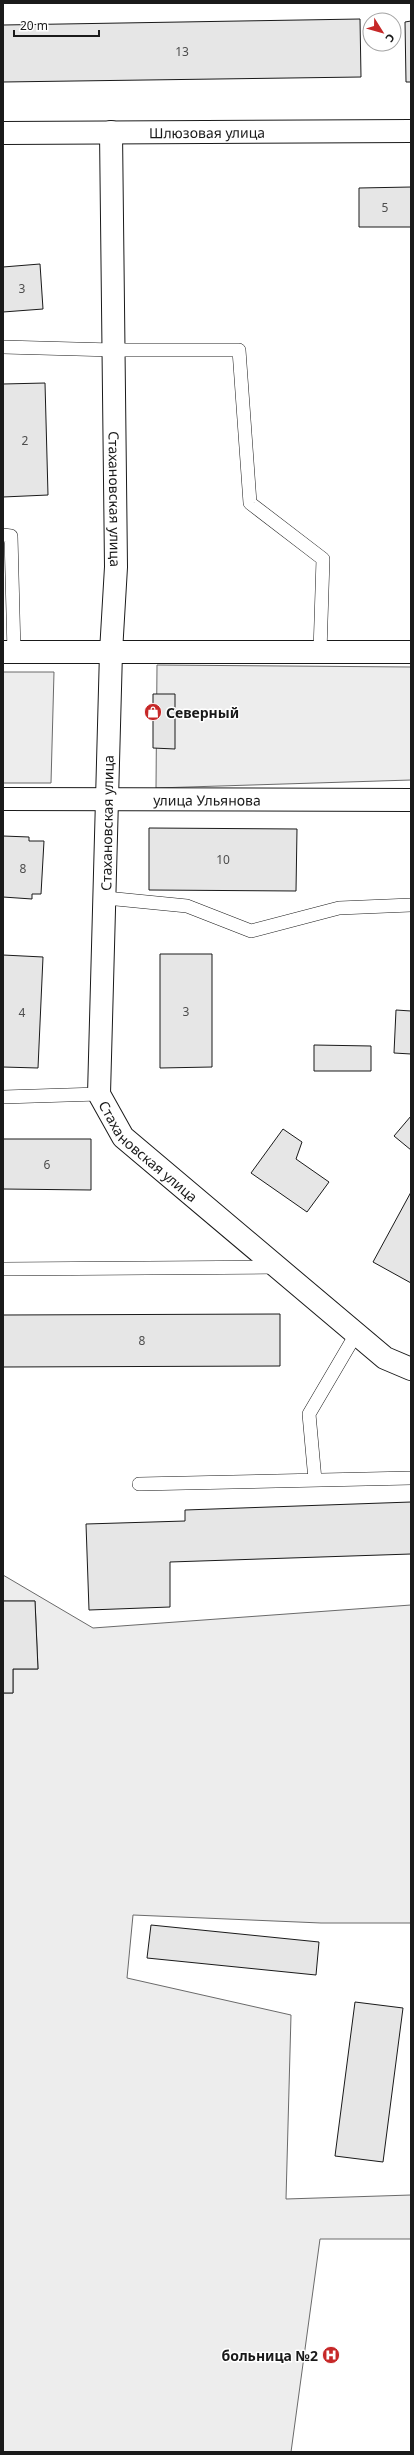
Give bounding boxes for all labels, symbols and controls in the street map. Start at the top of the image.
scale bar [14,12,99,38]
north arrow [362,12,402,52]
text: 20 m [20,17,48,34]
text: С [382,31,399,46]
house number: 13 [175,43,189,60]
street label: Шлюзовая улица [149,122,265,142]
house number: 5 [382,199,389,216]
house number: 3 [19,280,26,297]
street label: Стахановская улица [105,431,125,567]
house number: 2 [22,432,29,449]
shop icon: Северный [143,702,163,722]
place label: Северный [166,703,239,722]
street label: Стахановская улица [96,755,118,891]
street label: улица Ульянова [153,790,261,809]
house number: 10 [216,851,230,868]
house number: 8 [20,860,27,877]
house number: 3 [183,1003,190,1020]
house number: 4 [19,1004,26,1021]
street label: Стахановская улица [95,1097,202,1206]
house number: 6 [44,1156,51,1173]
house number: 8 [139,1332,146,1349]
hospital icon: больница №2 [321,2345,341,2365]
place label: больница №2 [221,2346,318,2365]

